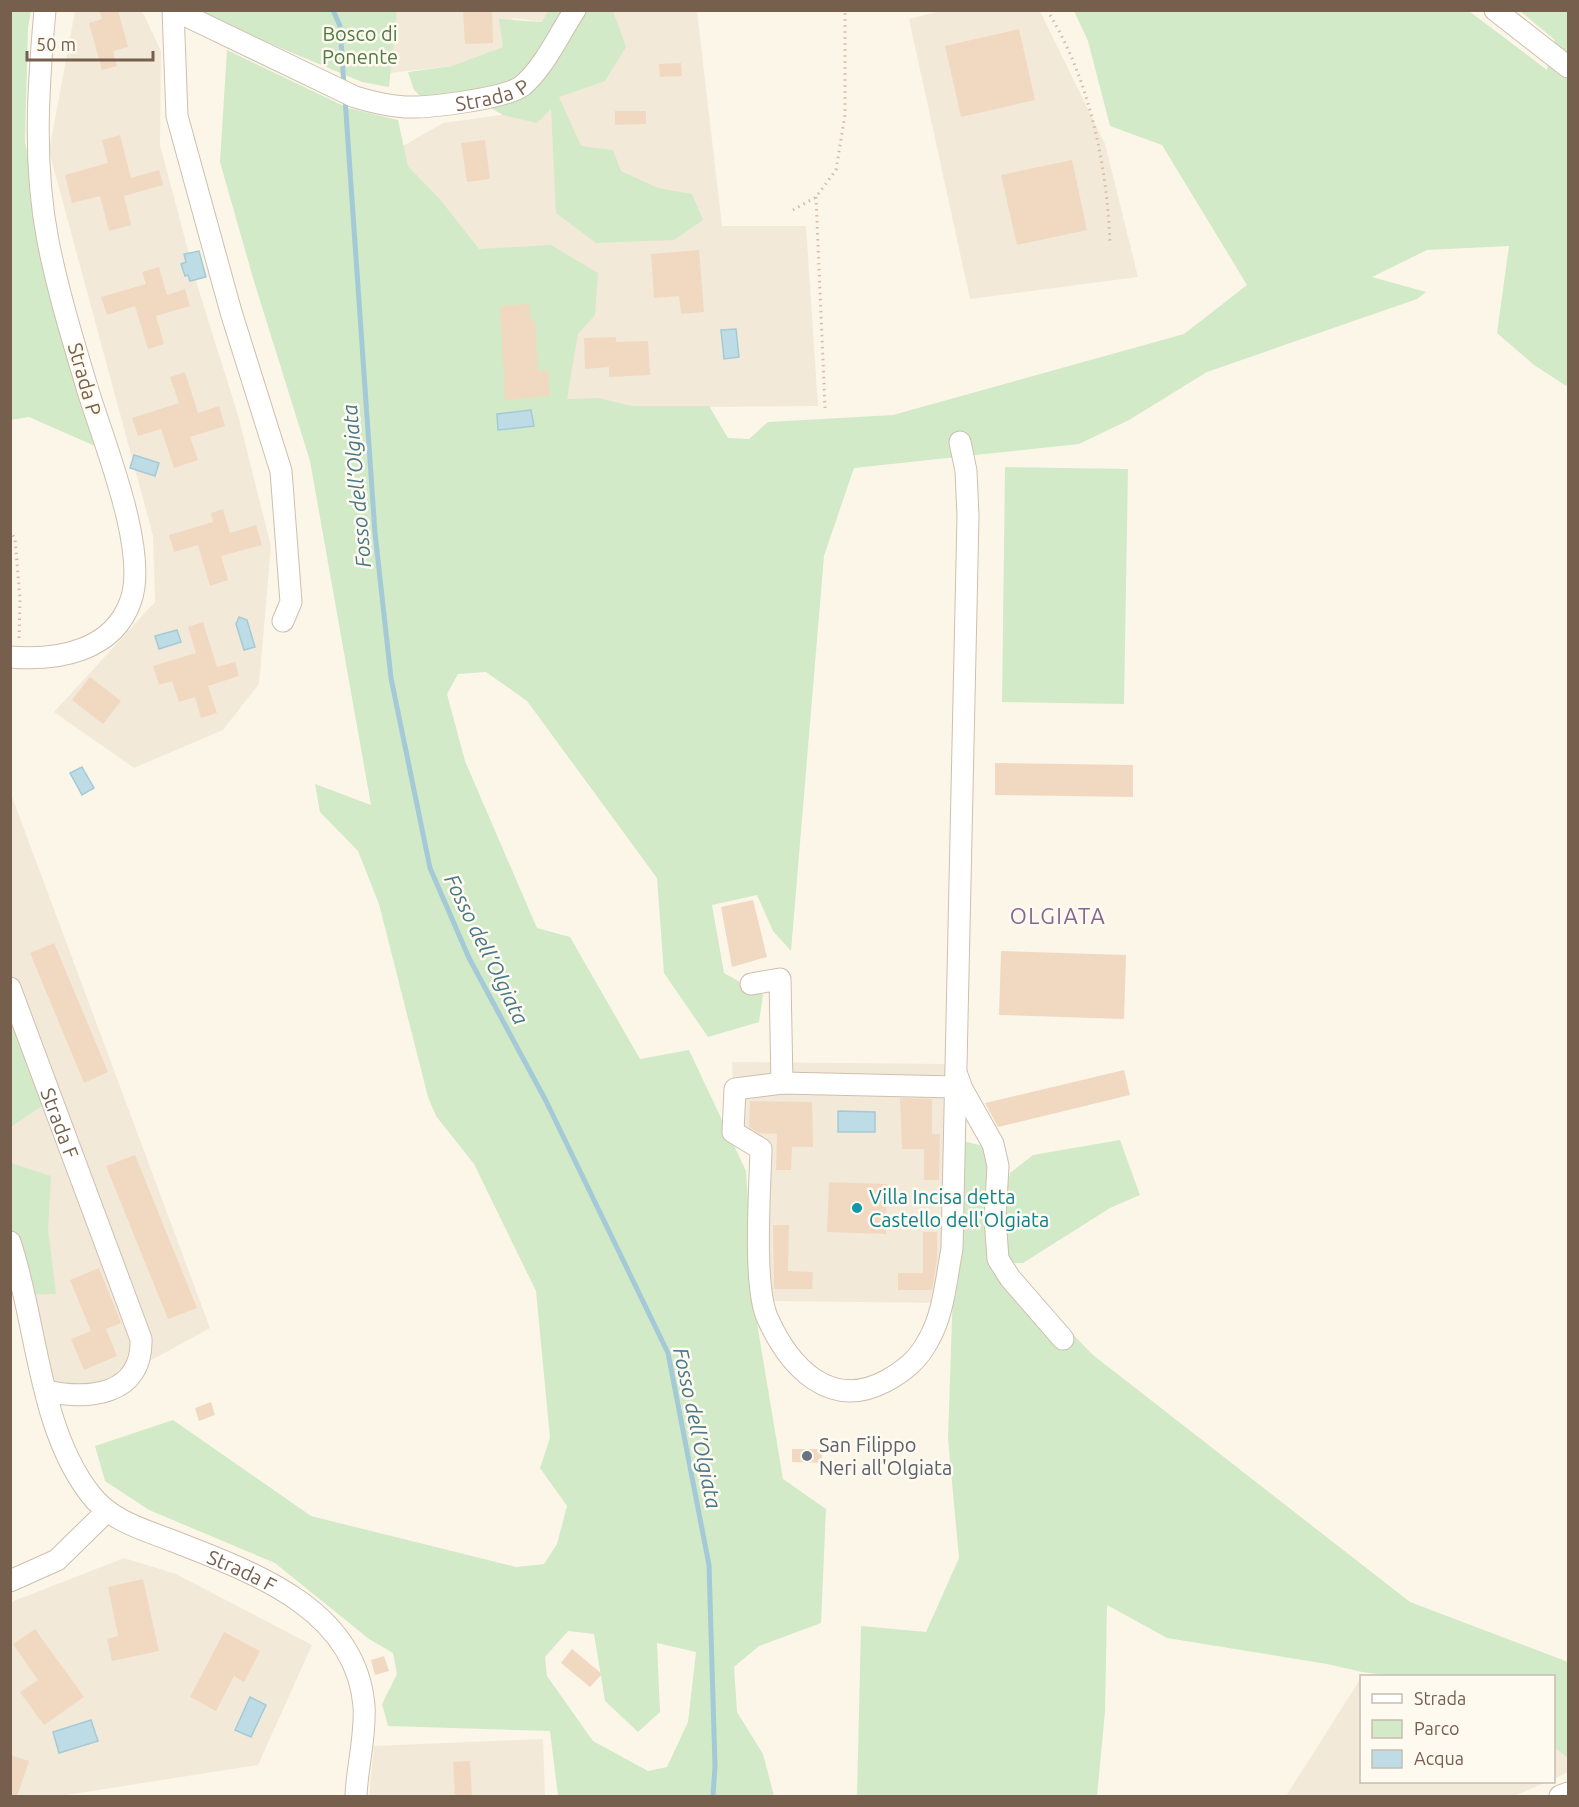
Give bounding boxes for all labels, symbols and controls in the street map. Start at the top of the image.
park label: Bosco di Ponente [322,22,398,68]
scale bar [27,24,153,62]
text: 50 m [36,34,76,54]
street label: Strada P [454,73,533,115]
street label: Strada P [64,340,106,418]
water label: Fosso dell’Olgiata [337,403,375,569]
water label: Fosso dell’Olgiata [440,870,534,1028]
district label: OLGIATA [1010,903,1106,928]
street label: Strada F [37,1085,84,1161]
place label: Villa Incisa detta Castello dell'Olgiata [869,1185,1049,1231]
marker: Villa Incisa detta Castello dell'Olgiata [850,1201,864,1215]
water label: Fosso dell’Olgiata [669,1345,727,1511]
place label: San Filippo Neri all'Olgiata [819,1433,952,1479]
marker: San Filippo Neri all'Olgiata [800,1449,814,1463]
street label: Strada F [204,1544,281,1596]
legend [1360,1675,1555,1783]
text: Strada [1414,1688,1466,1708]
text: Parco [1414,1718,1460,1738]
text: Acqua [1414,1748,1464,1768]

